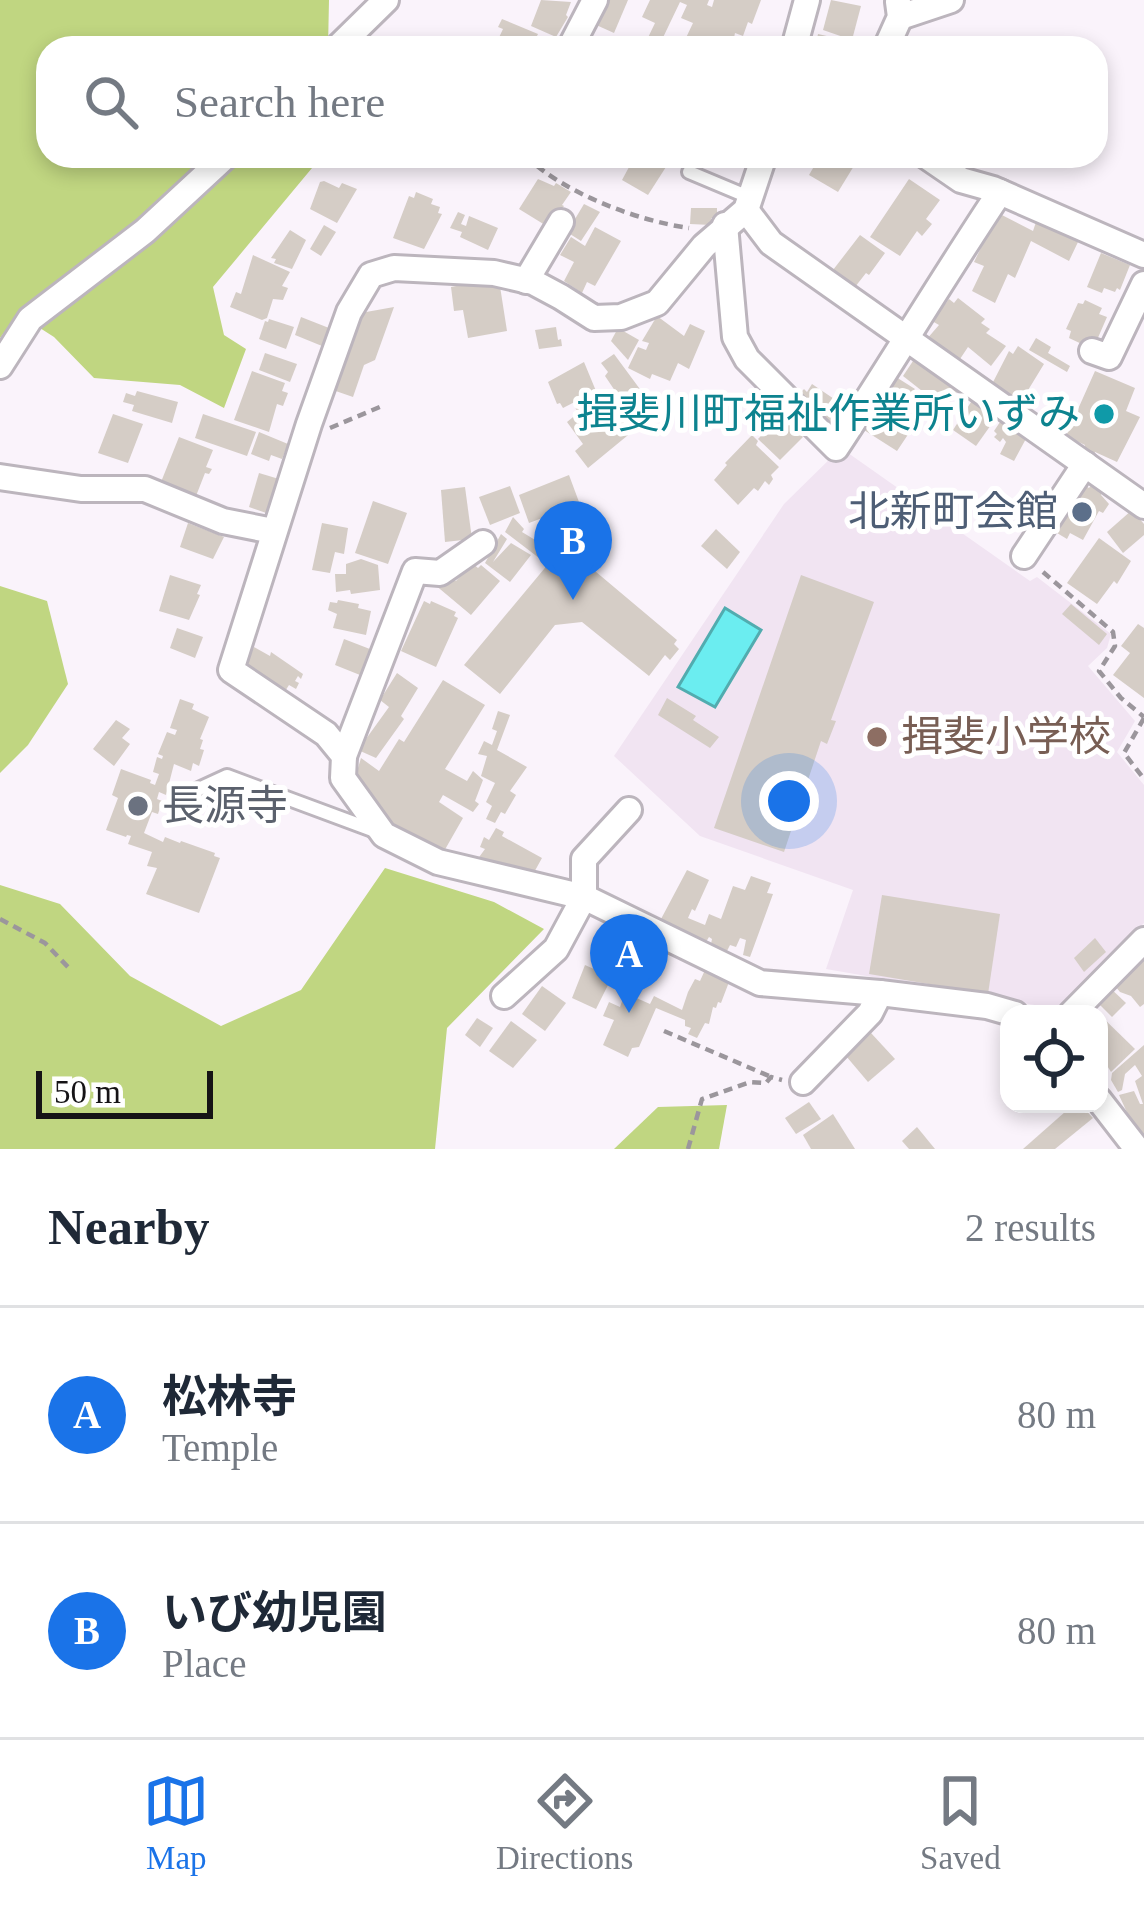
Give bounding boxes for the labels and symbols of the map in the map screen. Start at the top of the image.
place label: 揖斐川町福祉作業所いずみ [576,391,1080,437]
marker: 揖斐川町福祉作業所いずみ [1091,401,1117,427]
place label: 北新町会館 [848,489,1058,535]
marker: 北新町会館 [1069,499,1095,525]
pin: B [534,501,612,600]
place label: 揖斐小学校 [901,714,1111,760]
marker: 揖斐小学校 [864,724,890,750]
your location [759,771,819,831]
place label: 長源寺 [162,783,288,829]
marker: 長源寺 [125,793,151,819]
pin: A [590,914,668,1013]
scale bar [36,1065,213,1118]

